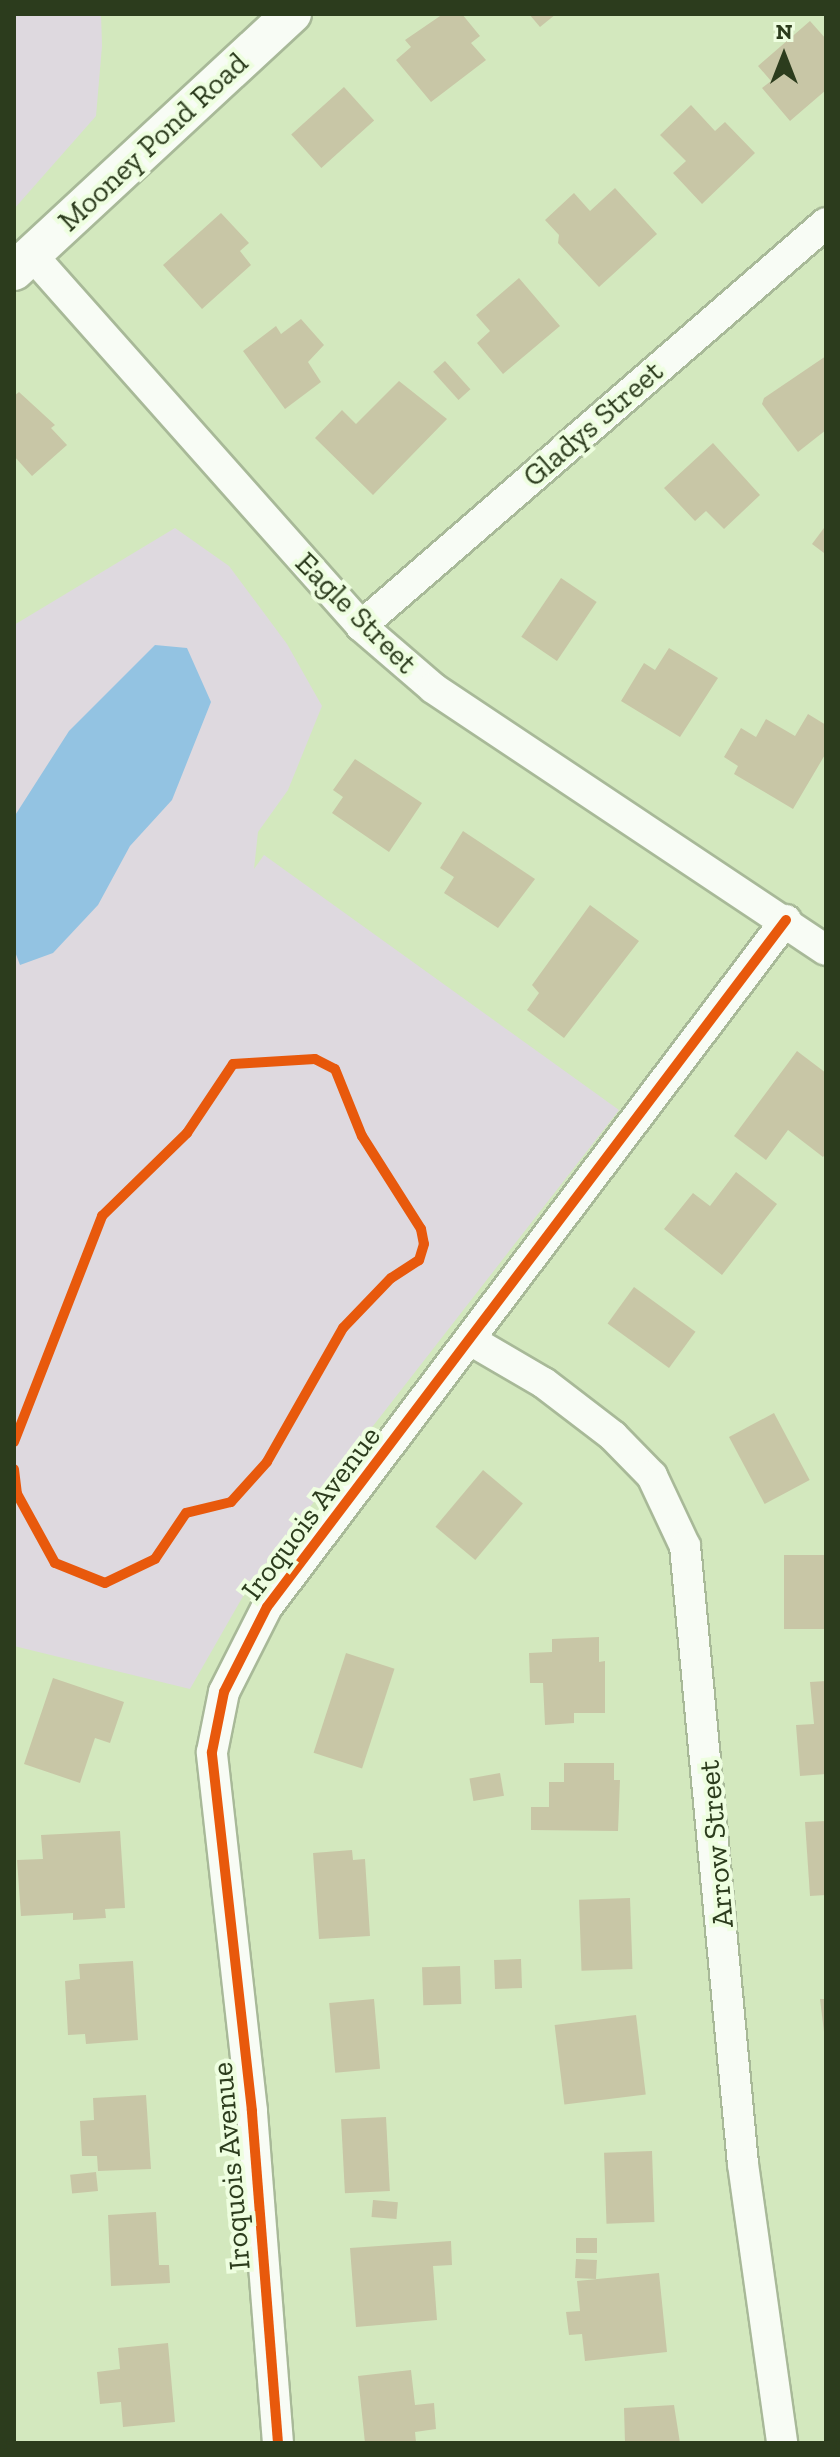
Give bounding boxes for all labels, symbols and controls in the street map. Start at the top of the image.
north arrow [744,16,824,96]
text: N [776,18,792,45]
street label: Mooney Pond Road [51,45,255,239]
street label: Gladys Street [516,354,670,494]
street label: Eagle Street [288,545,424,681]
street label: Iroquois Avenue [234,1419,388,1607]
street label: Arrow Street [691,1758,741,1930]
street label: Iroquois Avenue [204,2060,258,2272]

